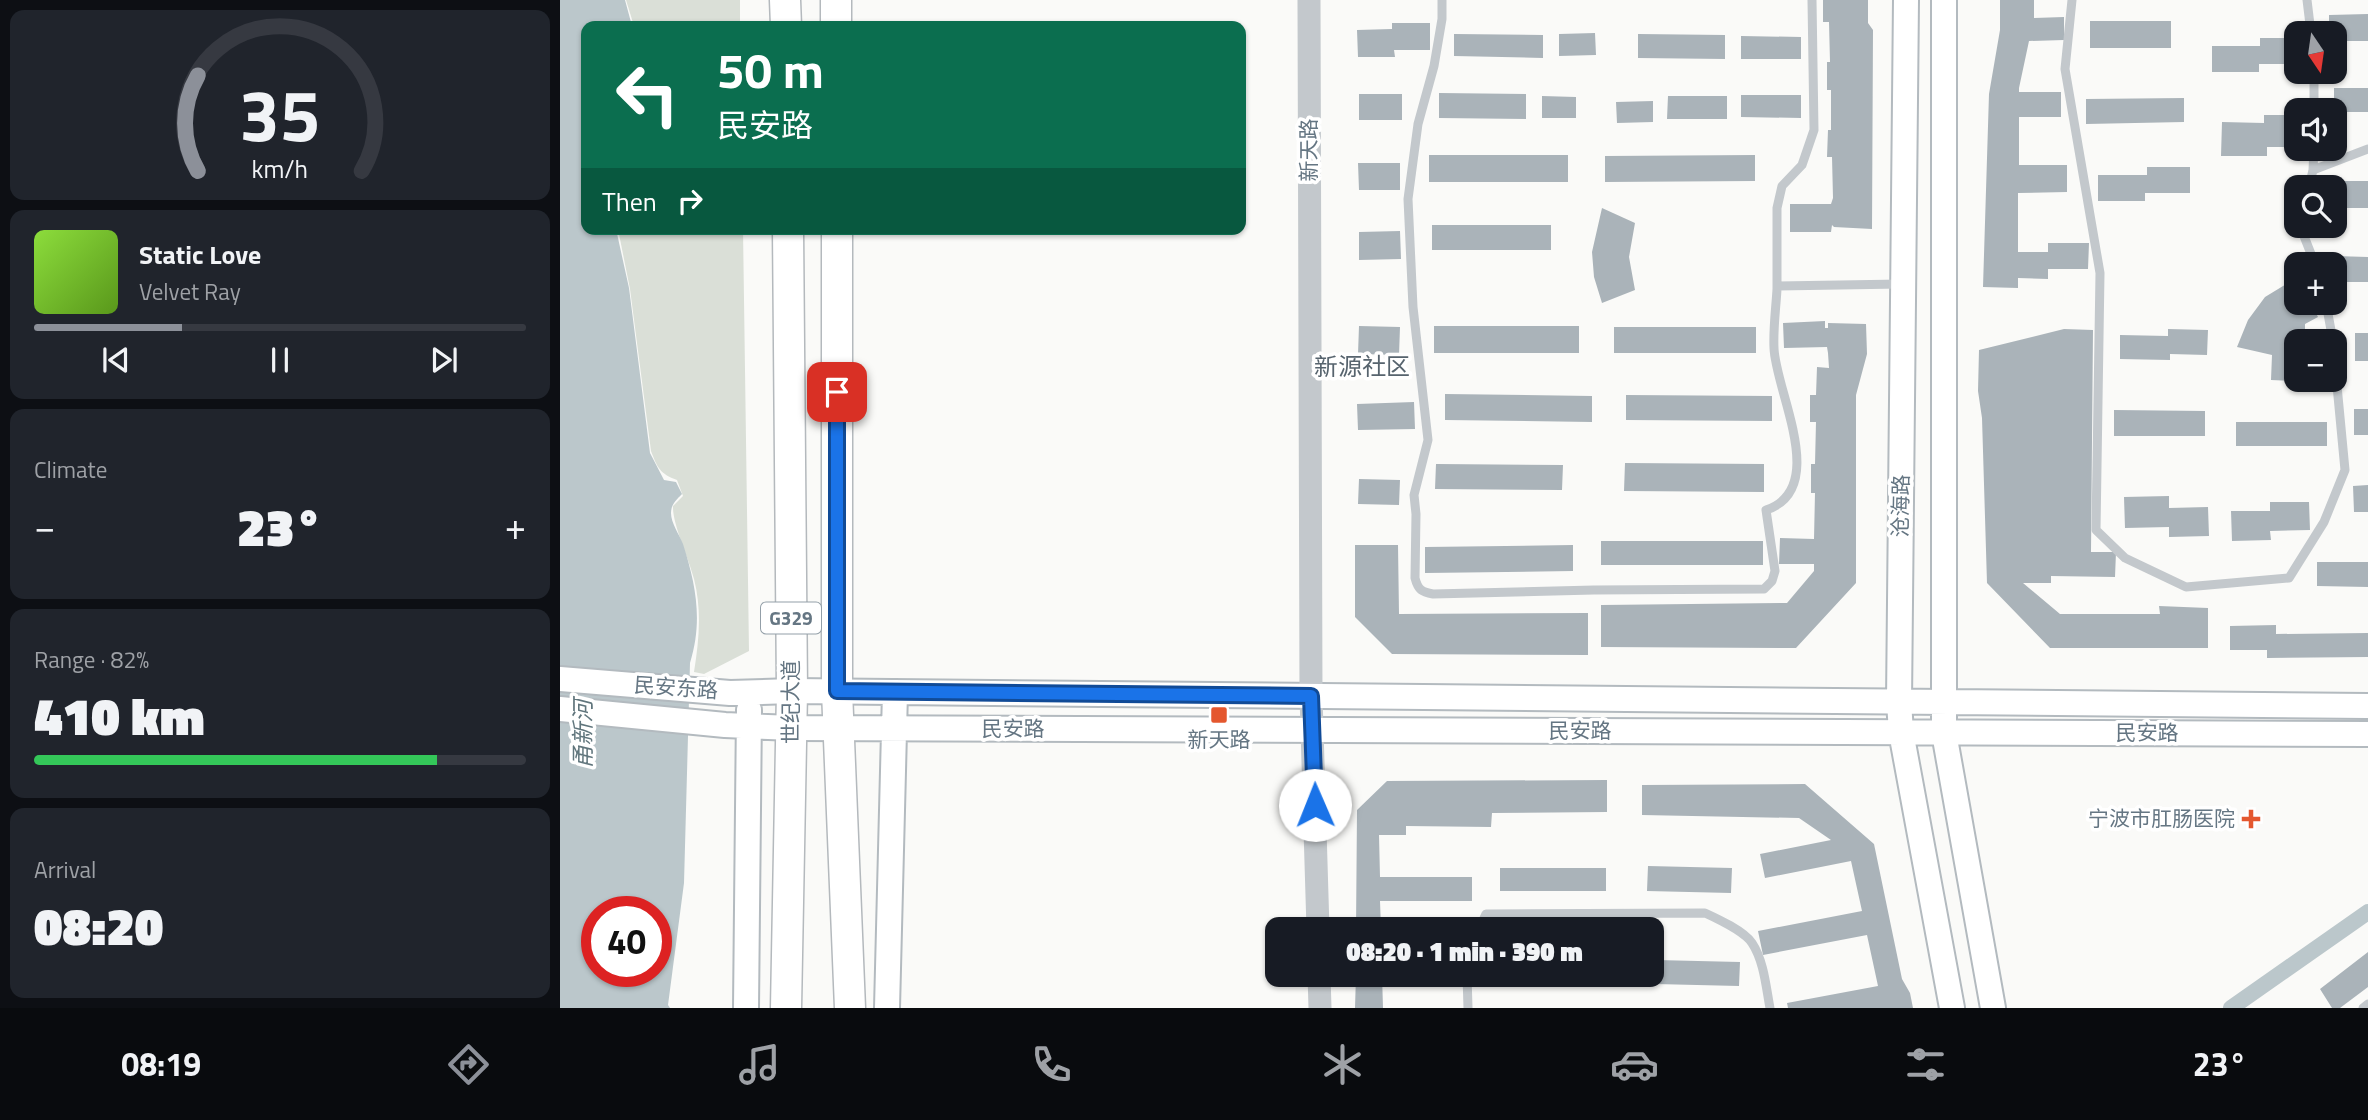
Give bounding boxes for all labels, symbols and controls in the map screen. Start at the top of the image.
north arrow [2284,21,2347,84]
map controls [2284,21,2347,392]
text: 50 m [717,32,824,107]
icon: left [602,49,693,140]
text: 35 [239,59,321,169]
button: sound [2284,98,2347,161]
text: 民安路 [717,101,813,149]
street label: 新天路 [1292,119,1324,182]
text: km/h [252,150,308,188]
button: search [2284,175,2347,238]
text: Then [602,182,657,221]
icon: right [671,182,709,220]
text: Static Love [139,235,261,274]
button: + [2284,252,2347,315]
text: Velvet Ray [139,274,241,309]
button: − [2284,329,2347,392]
icon: previous [97,341,135,379]
icon: pause [261,341,299,379]
icon: next [425,341,463,379]
district label: 新源社区 [1314,348,1410,384]
pin [807,362,867,422]
icon: arrive [818,373,856,411]
text: Climate [34,452,107,487]
street label: 沧海路 [1883,474,1917,538]
text: 23° [237,487,323,566]
text: − [34,497,55,555]
text: + [505,497,526,555]
road number: G329 [761,603,821,634]
text: Range · 82% [34,642,149,677]
street label: 世纪大道 [774,660,806,744]
street label: 民安东路 [633,668,719,706]
text: 410 km [34,676,205,755]
water label: 甬新河 [565,696,600,769]
marker: 新天路 [1209,705,1229,725]
street label: 民安路 [982,712,1045,744]
street label: 民安路 [1549,714,1612,746]
street label: 民安路 [2116,716,2179,748]
place label: 新天路 [1188,723,1251,755]
position arrow [1278,768,1352,842]
place label: 宁波市肛肠医院 [2088,802,2235,834]
marker: 宁波市肛肠医院 [2241,809,2261,829]
text: Arrival [34,852,96,887]
text: 08:20 [34,886,163,965]
speed limit sign: 40 [581,896,672,987]
text: 08:20 · 1 min · 390 m [1346,932,1583,971]
text: 08:19 [121,1040,201,1088]
icon: directions [444,1040,493,1089]
icon: music [735,1040,784,1089]
icon: phone [1027,1040,1076,1089]
icon: climate [1318,1040,1367,1089]
icon: car [1610,1040,1659,1089]
icon: filters [1901,1040,1950,1089]
text: 23° [2193,1040,2247,1088]

